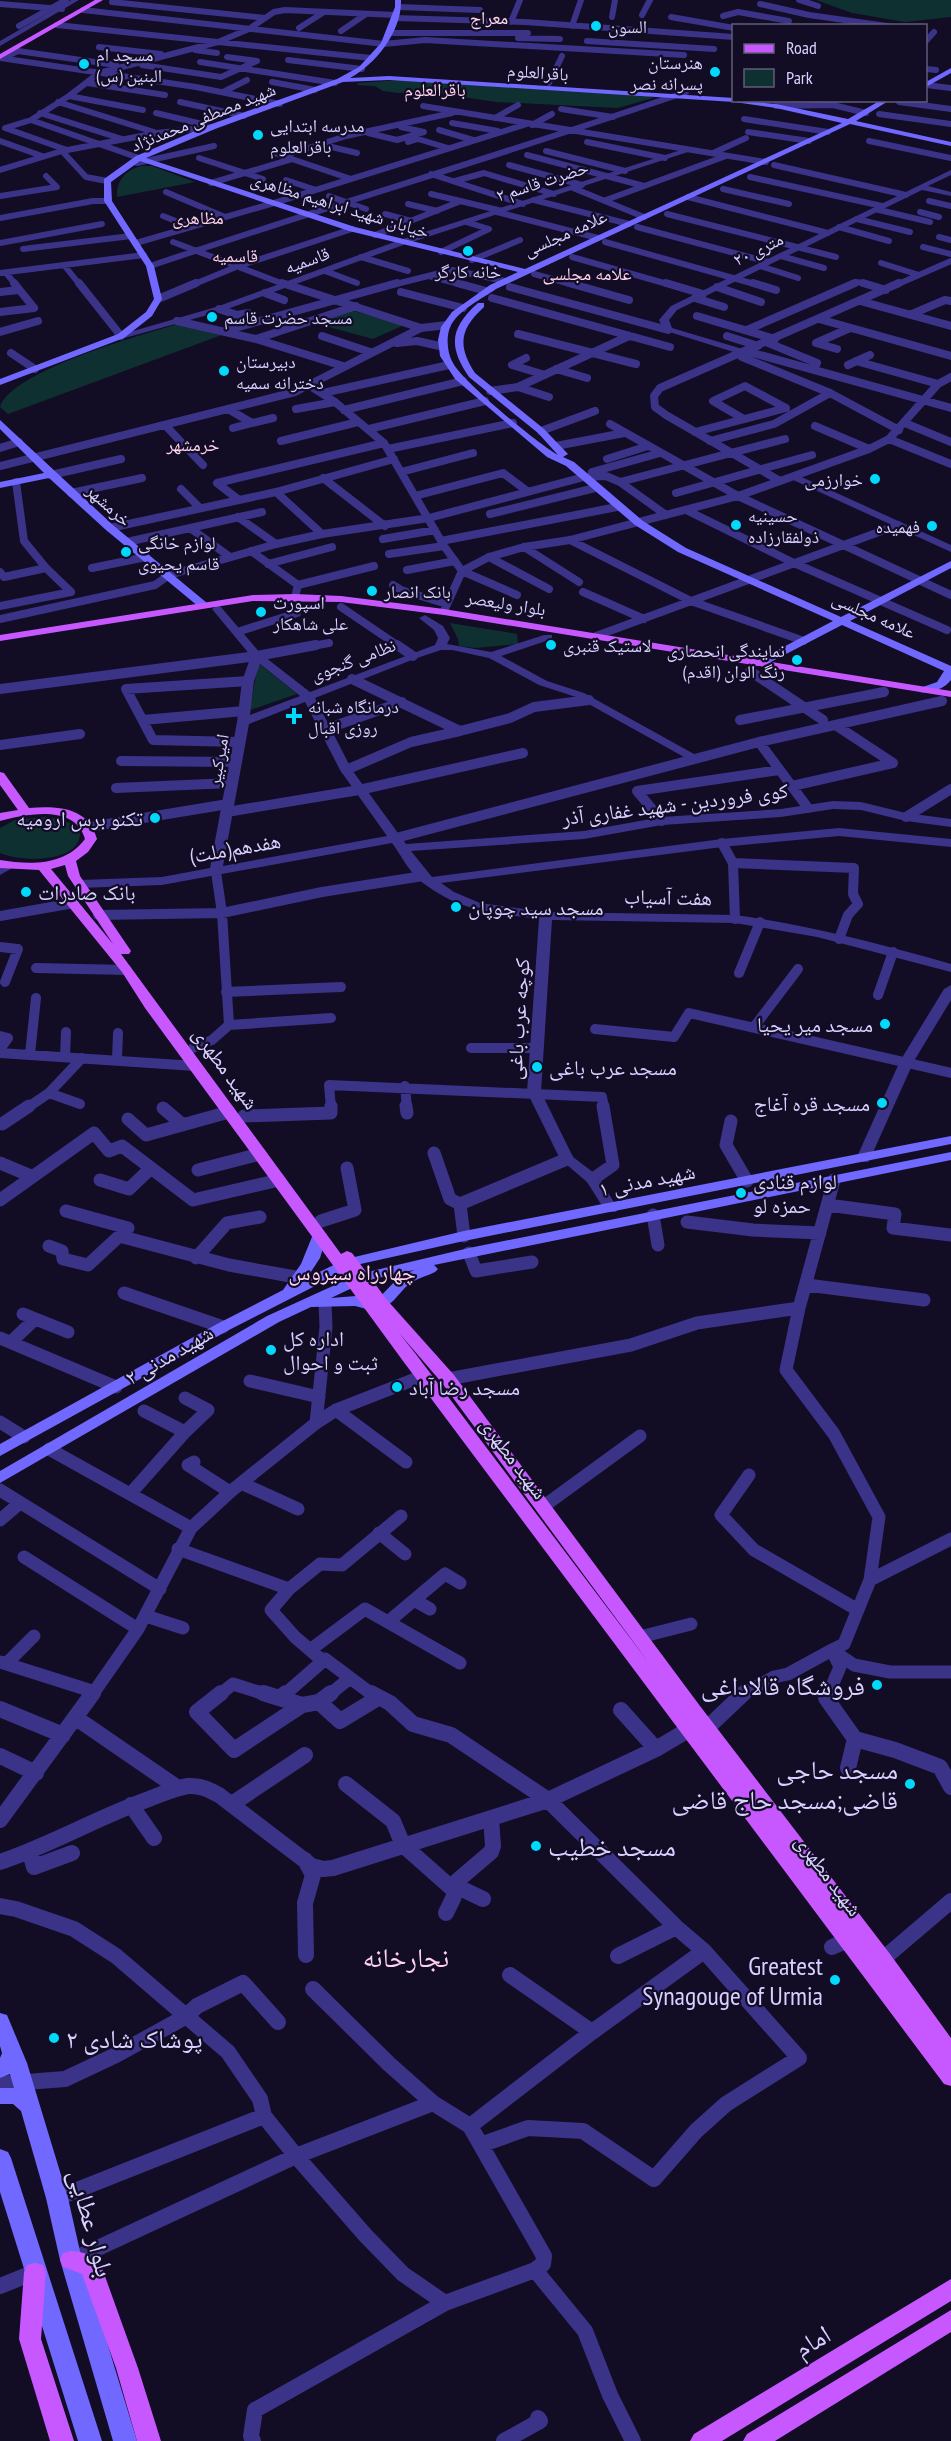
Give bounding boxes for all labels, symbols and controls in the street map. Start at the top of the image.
district label: معراج [470,6,508,30]
place label: السون [608,15,647,38]
marker: السون [589,19,603,33]
legend [732,24,927,102]
text: Road [786,36,817,59]
place label: مسجد ام البنین (س) [96,43,162,87]
place label: هنرستان پسرانه نصر [629,51,703,95]
marker: مسجد ام البنین (س) [77,57,91,71]
street label: باقرالعلوم [506,58,570,87]
marker: هنرستان پسرانه نصر [708,65,722,79]
text: Park [786,66,813,89]
street label: شهید مصطفی محمدنژاد [127,77,279,157]
district label: باقرالعلوم [404,78,466,102]
place label: مدرسه ابتدایی باقرالعلوم [270,114,365,159]
marker: مدرسه ابتدایی باقرالعلوم [251,128,265,142]
street label: ۲ حضرت قاسم [493,155,591,208]
street label: خیابان شهید ابراهیم مظاهری [248,167,432,244]
street label: علامه مجلسی [520,204,610,262]
district label: مظاهری [172,206,224,229]
street label: ۲۰ متری [729,227,787,271]
street label: قاسمیه [281,241,333,279]
district label: قاسمیه [212,244,258,267]
marker: خانه کارگر [461,244,475,258]
place label: خانه کارگر [434,260,501,283]
district label: علامه مجلسی [542,262,632,285]
place label: مسجد حضرت قاسم [224,306,352,330]
marker: مسجد حضرت قاسم [205,310,219,324]
place label: دبیرستان دخترانه سمیه [236,350,324,394]
marker: دبیرستان دخترانه سمیه [217,364,231,378]
district label: خرمشهر [166,433,220,456]
place label: خوارزمی [804,468,863,491]
marker: خوارزمی [868,472,882,486]
street label: خرمشهر [81,478,136,531]
place label: حسینیه ذولفقارزاده [748,504,819,548]
place label: فهمیده [876,515,920,538]
marker: حسینیه ذولفقارزاده [729,518,743,532]
marker: فهمیده [925,519,939,533]
place label: لوازم خانگی قاسم یحیوی [138,531,219,576]
marker: لوازم خانگی قاسم یحیوی [119,545,133,559]
place label: بانک انصار [383,580,451,603]
marker: بانک انصار [365,584,379,598]
street label: بلوار ولیعصر [464,585,547,621]
street label: علامه مجلسی [829,586,919,644]
place label: اسپورت علی شاهکار [272,591,348,635]
marker: اسپورت علی شاهکار [254,605,268,619]
street label: نظامی گنجوی [307,633,399,687]
place label: لاستیک قنبری [563,634,651,657]
marker: لاستیک قنبری [544,638,558,652]
place label: نمایندگی انحصاری رنگ الوان (اقدم) [667,639,785,684]
marker: نمایندگی انحصاری رنگ الوان (اقدم) [790,653,804,667]
place label: درمانگاه شبانه روزی اقبال [308,695,399,739]
marker: درمانگاه شبانه روزی اقبال [285,707,303,725]
street label: امیرکبیر [202,732,234,789]
street label: کوی فروردین - شهید غفاری آذر [559,777,790,831]
place label: تکنو برس ارومیه [16,805,143,832]
marker: تکنو برس ارومیه [148,811,162,825]
street label: هفدهم(ملت) [187,827,283,870]
place label: بانک صادرات [38,879,135,906]
street label: هفت آسیاب [624,883,712,911]
marker: بانک صادرات [19,885,33,899]
place label: مسجد سید چوپان [468,894,604,921]
marker: مسجد سید چوپان [449,900,463,914]
street label: کوچه عرب باغی [500,957,536,1081]
place label: مسجد میر یحیا [757,1011,873,1038]
marker: مسجد میر یحیا [878,1017,892,1031]
street label: شهید مطهری [187,1021,265,1115]
place label: مسجد عرب باغی [549,1054,677,1081]
marker: مسجد عرب باغی [530,1060,544,1074]
place label: مسجد قره آغاج [754,1090,870,1117]
marker: مسجد قره آغاج [875,1096,889,1110]
street label: شهید مدنی ۱ [597,1157,697,1203]
place label: لوازم قنادی حمزه لو [753,1168,837,1219]
marker: لوازم قنادی حمزه لو [734,1186,748,1200]
district label: چهارراه سیروس [288,1258,416,1286]
street label: شهید مدنی ۲ [120,1319,218,1391]
place label: اداره کل ثبت و احوال [283,1325,378,1376]
marker: اداره کل ثبت و احوال [264,1343,278,1357]
place label: مسجد رضا آباد [409,1374,520,1401]
marker: مسجد رضا آباد [390,1380,404,1394]
street label: شهید مطهری [474,1412,554,1504]
place label: فروشگاه قالاداغی [701,1669,865,1702]
marker: فروشگاه قالاداغی [870,1678,884,1692]
place label: مسجد حاجی قاضی;مسجد حاج قاضی [671,1753,898,1816]
marker: مسجد حاجی قاضی;مسجد حاج قاضی [903,1777,917,1791]
street label: شهید مطهری [789,1829,869,1921]
place label: مسجد خطیب [548,1830,676,1863]
marker: مسجد خطیب [529,1839,543,1853]
district label: نجارخانه [363,1940,449,1974]
place label: Greatest Synagouge of Urmia [642,1949,823,2012]
marker: Greatest Synagouge of Urmia [828,1973,842,1987]
place label: پوشاک شادی ۲ [66,2022,203,2055]
marker: پوشاک شادی ۲ [47,2031,61,2045]
street label: بلوار عطایی [62,2165,122,2281]
street label: امام [787,2317,838,2366]

